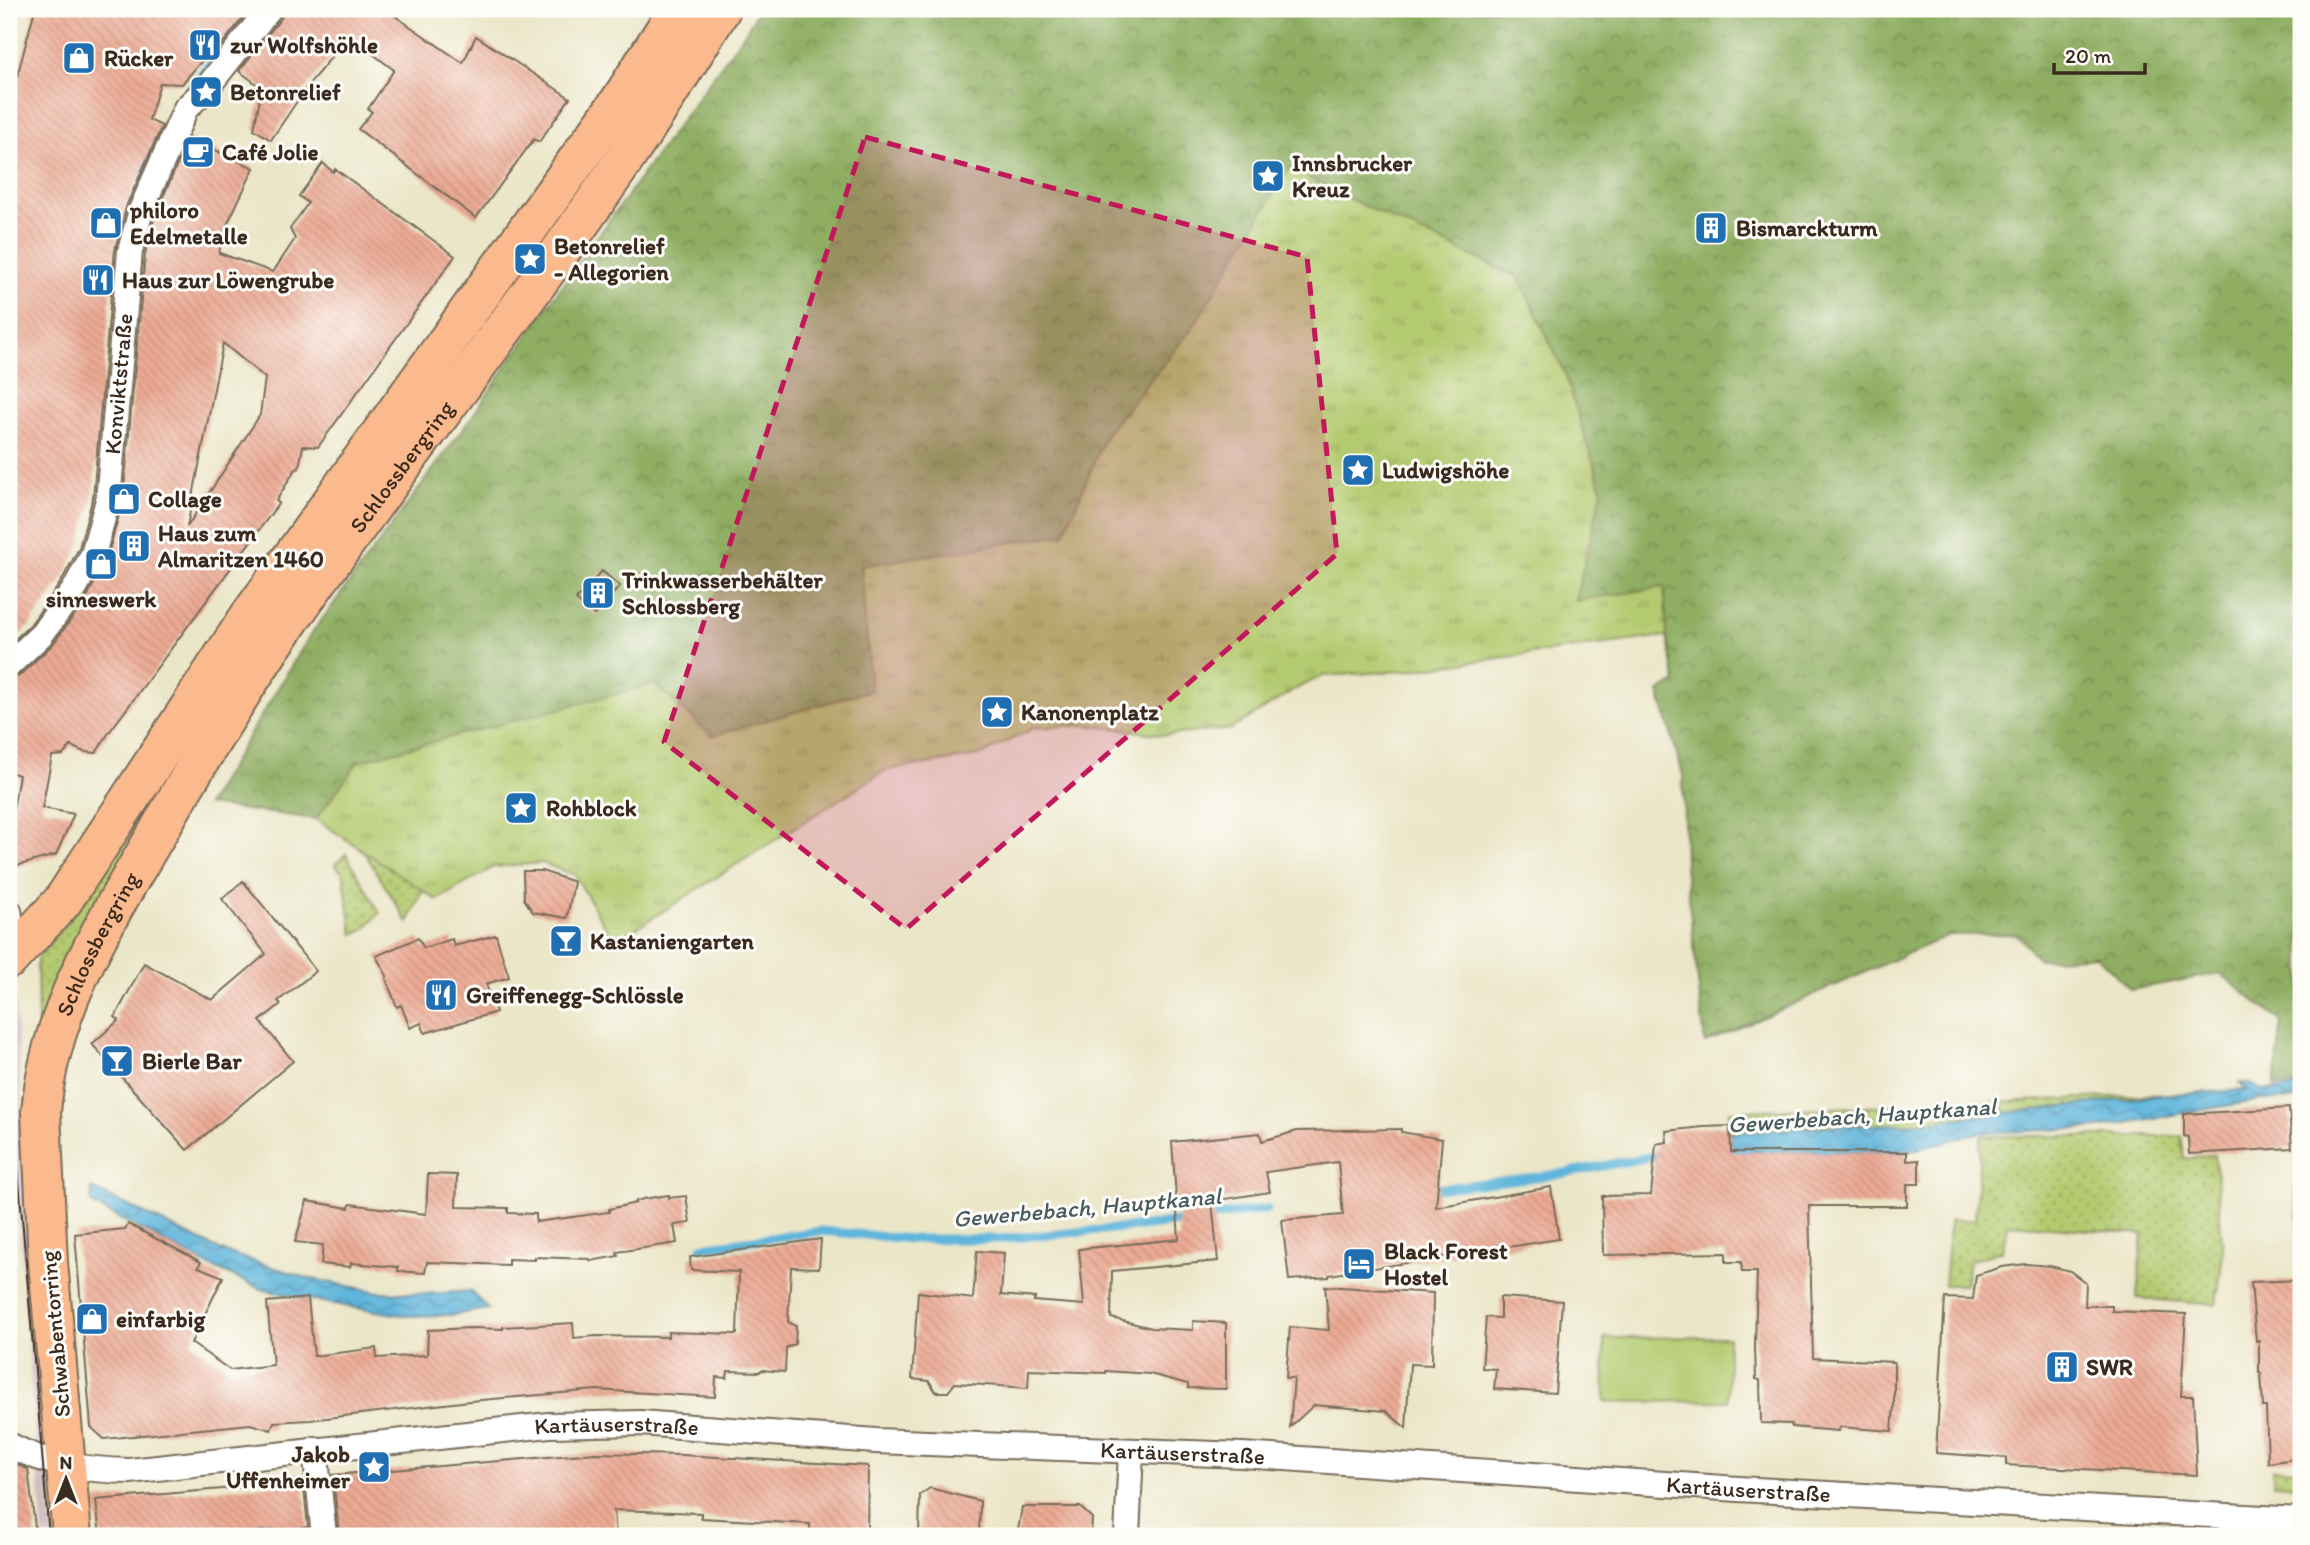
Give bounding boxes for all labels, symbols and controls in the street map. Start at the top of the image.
restaurant icon: zur Wolfshöhle [186,26,224,64]
place label: zur Wolfshöhle [230,31,378,59]
scale bar [2054,32,2146,76]
shop icon: Rücker [60,39,98,77]
text: 20 m [2065,43,2112,68]
place label: Rücker [104,44,174,72]
place icon: Betonrelief [187,73,225,111]
place label: Betonrelief [230,78,341,106]
cafe icon: Café Jolie [179,133,217,171]
place label: Café Jolie [222,138,319,166]
place label: Innsbrucker Kreuz [1292,149,1412,203]
place icon: Innsbrucker Kreuz [1249,157,1287,195]
place label: philoro Edelmetalle [129,196,248,250]
shop icon: philoro Edelmetalle [87,204,125,242]
building icon: Bismarckturm [1692,209,1730,247]
place label: Bismarckturm [1736,214,1878,242]
place label: Betonrelief - Allegorien [554,232,670,286]
place icon: Betonrelief - Allegorien [511,240,549,278]
restaurant icon: Haus zur Löwengrube [79,261,117,299]
place label: Haus zur Löwengrube [122,266,334,294]
street label: Konviktstraße [98,312,138,456]
street label: Schlossbergring [343,395,460,538]
place icon: Ludwigshöhe [1339,451,1377,489]
place label: Ludwigshöhe [1382,456,1509,484]
shop icon: Collage [105,480,143,518]
place label: Collage [148,485,222,513]
place label: Haus zum Almaritzen 1460 [157,519,324,573]
building icon: Haus zum Almaritzen 1460 [115,527,153,565]
shop icon: sinneswerk [82,545,120,583]
place label: Trinkwasserbehälter Schlossberg [621,566,823,620]
building icon: Trinkwasserbehälter Schlossberg [579,574,617,612]
place label: sinneswerk [46,585,157,613]
place icon: Kanonenplatz [978,693,1016,731]
place label: Kanonenplatz [1021,698,1159,726]
place icon: Rohblock [502,789,540,827]
place label: Rohblock [546,794,637,822]
street label: Schlossbergring [50,866,145,1020]
bar icon: Kastaniengarten [547,922,585,960]
place label: Kastaniengarten [590,927,755,955]
restaurant icon: Greiffenegg-Schlössle [422,976,460,1014]
place label: Greiffenegg-Schlössle [466,981,684,1009]
bar icon: Bierle Bar [98,1042,136,1080]
place label: Bierle Bar [142,1047,242,1075]
water label: Gewerbebach, Hauptkanal [1727,1091,1999,1139]
water label: Gewerbebach, Hauptkanal [952,1181,1225,1233]
place label: Black Forest Hostel [1384,1237,1508,1291]
hotel icon: Black Forest Hostel [1340,1245,1378,1283]
street label: Schwabentorring [34,1249,76,1418]
shop icon: einfarbig [73,1300,111,1338]
place label: einfarbig [116,1305,206,1333]
building icon: SWR [2043,1348,2081,1386]
place label: SWR [2086,1353,2133,1381]
street label: Kartäuserstraße [533,1409,700,1441]
street label: Kartäuserstraße [1100,1436,1266,1471]
place label: Jakob Uffenheimer [226,1440,351,1494]
north arrow [32,1444,102,1514]
place icon: Jakob Uffenheimer [355,1448,393,1486]
text: N [60,1451,72,1474]
street label: Kartäuserstraße [1665,1470,1831,1508]

